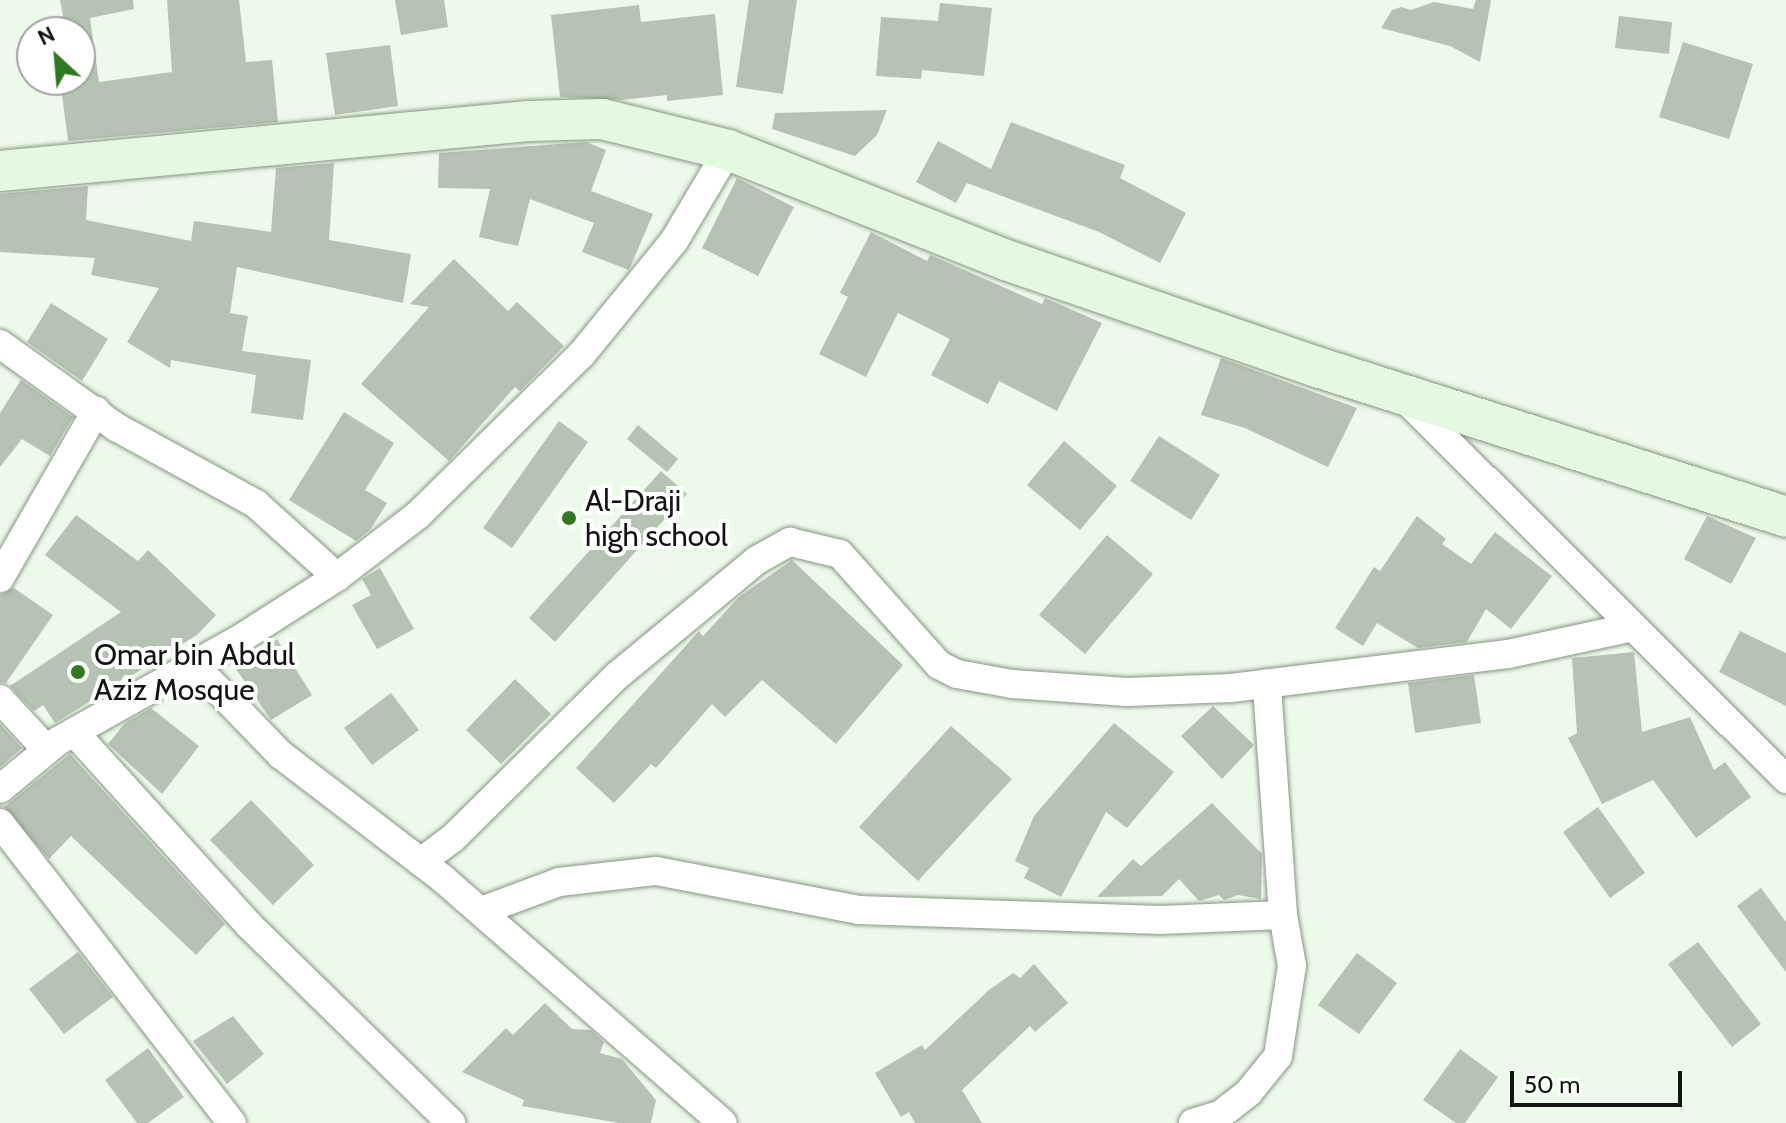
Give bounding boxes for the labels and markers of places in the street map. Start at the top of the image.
place label: Al-Draji high school [585,483,728,554]
marker: Al-Draji high school [560,509,578,527]
place label: Omar bin Abdul Aziz Mosque [94,637,295,708]
marker: Omar bin Abdul Aziz Mosque [69,663,87,681]

